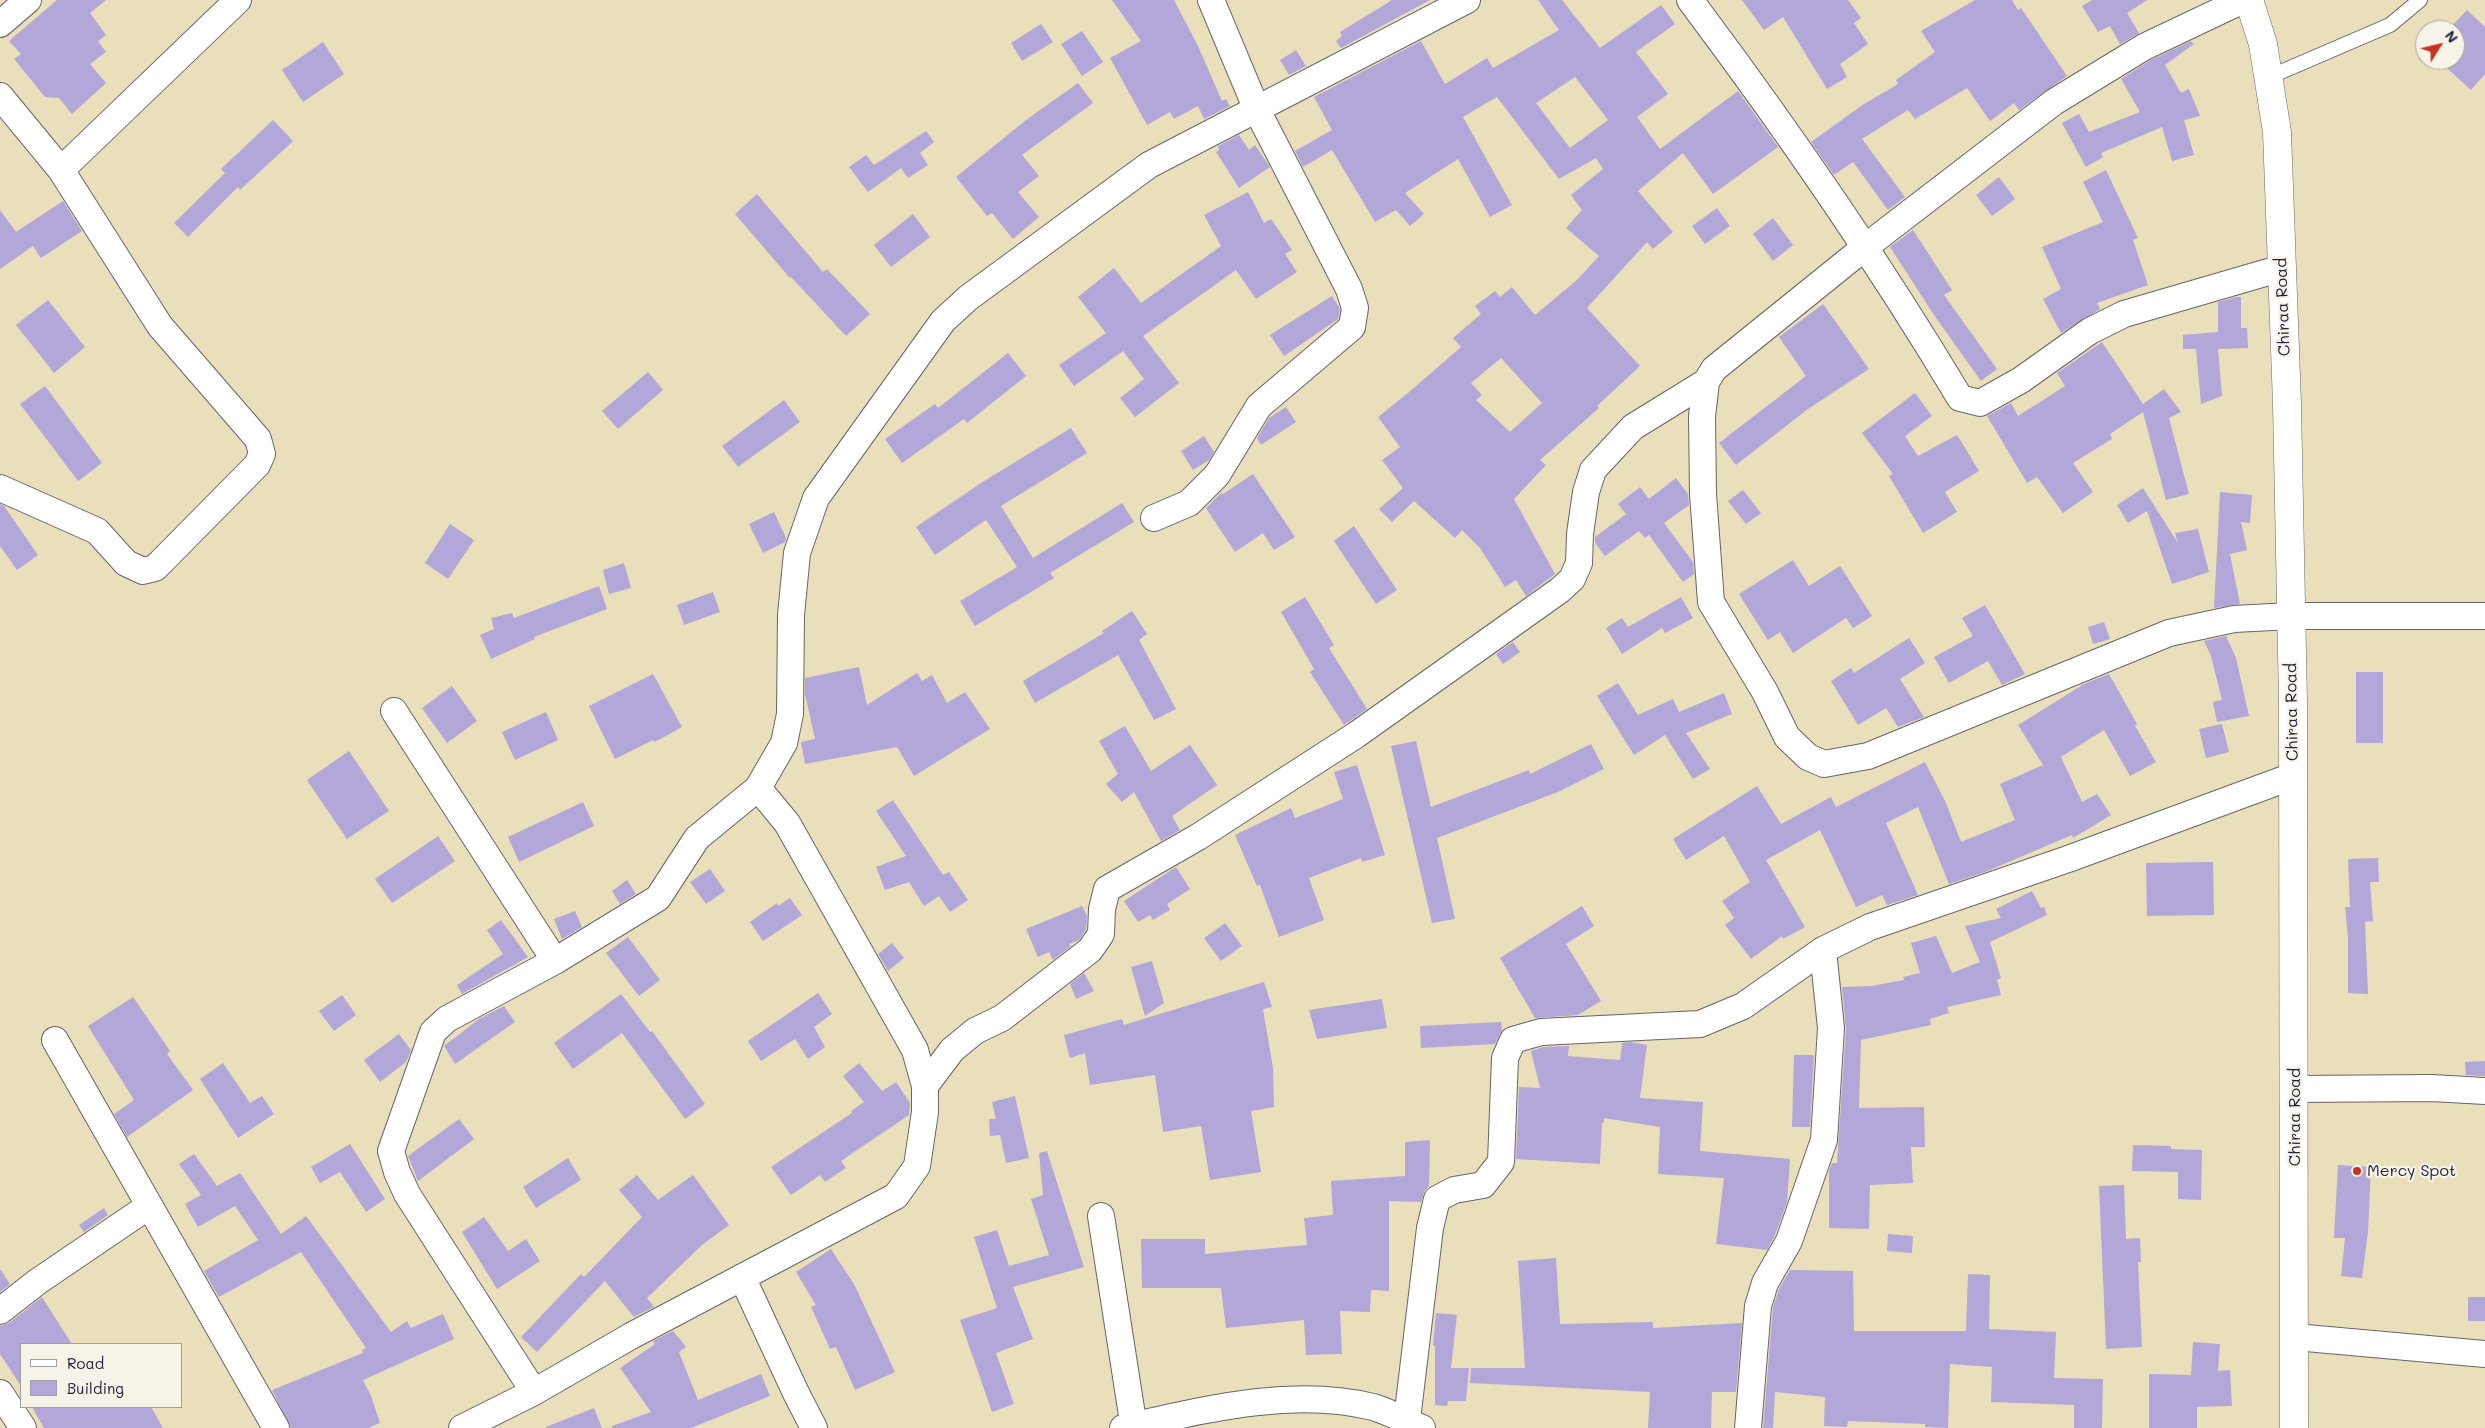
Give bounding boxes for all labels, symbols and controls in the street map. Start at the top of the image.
north arrow [2415,20,2465,70]
text: N [2441,27,2463,46]
street label: Chiraa Road [2272,258,2294,356]
street label: Chiraa Road [2282,663,2302,761]
street label: Chiraa Road [2285,1068,2305,1166]
place label: Mercy Spot [2367,1161,2456,1181]
marker: Mercy Spot [2351,1165,2363,1177]
legend [20,1343,182,1408]
text: Road [67,1353,104,1373]
text: Building [67,1378,124,1398]

